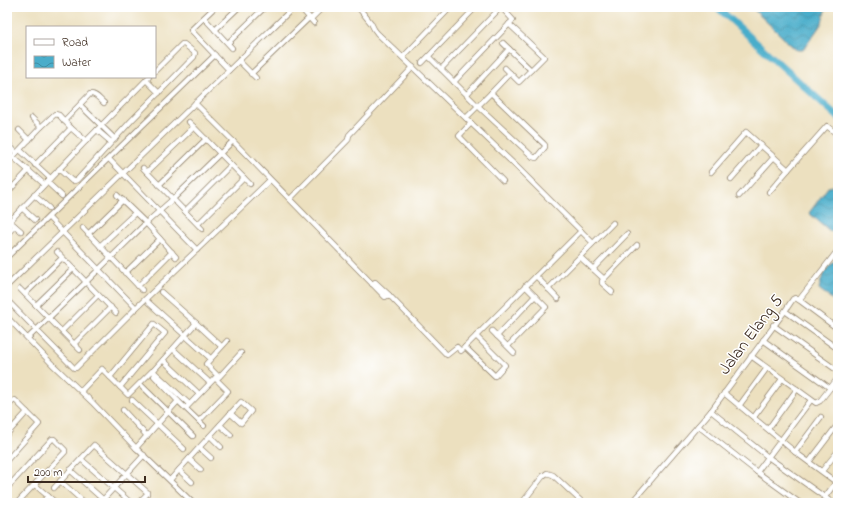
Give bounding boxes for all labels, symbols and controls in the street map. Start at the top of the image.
legend [26,26,156,78]
text: Road [62,34,88,52]
text: Water [62,54,91,72]
street label: Jalan Elang 5 [713,290,791,381]
scale bar [28,458,145,484]
text: 200 m [34,464,63,482]

